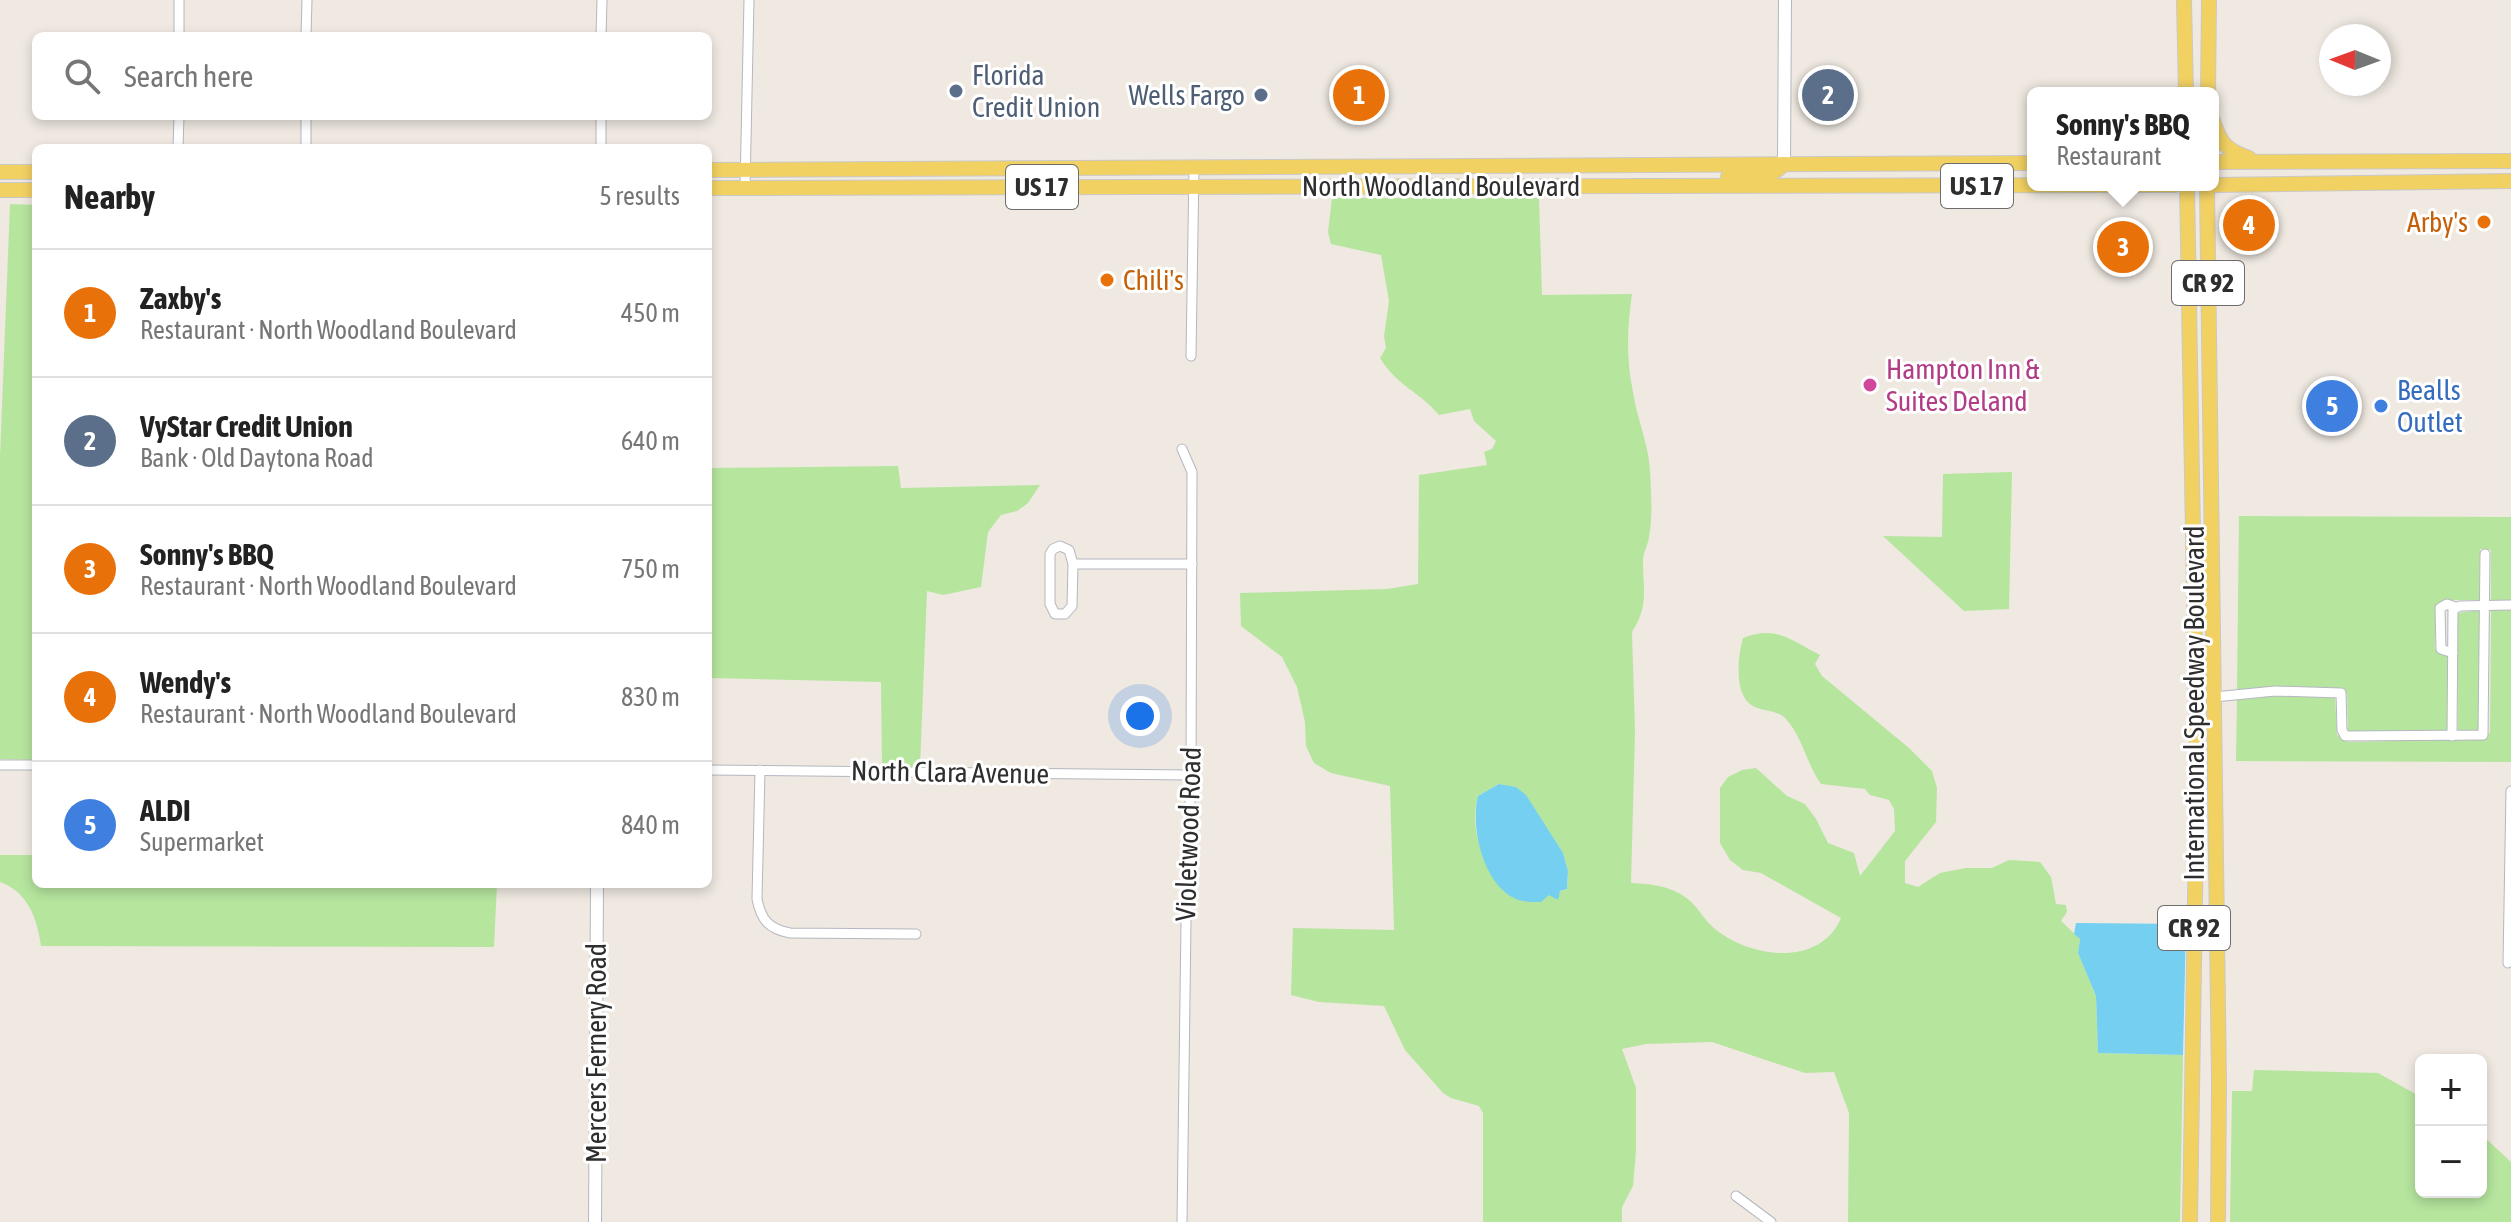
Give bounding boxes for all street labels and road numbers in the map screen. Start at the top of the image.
road number: US 17 [1941,164,2013,208]
road number: US 17 [1006,165,1078,209]
street label: North Woodland Boulevard [1302,170,1580,202]
road number: CR 92 [2172,261,2244,305]
street label: International Speedway Boulevard [2178,525,2210,881]
street label: Violetwood Road [1169,746,1207,922]
street label: North Clara Avenue [851,754,1049,790]
road number: CR 92 [2158,906,2230,950]
street label: Mercers Fernery Road [580,943,612,1163]

